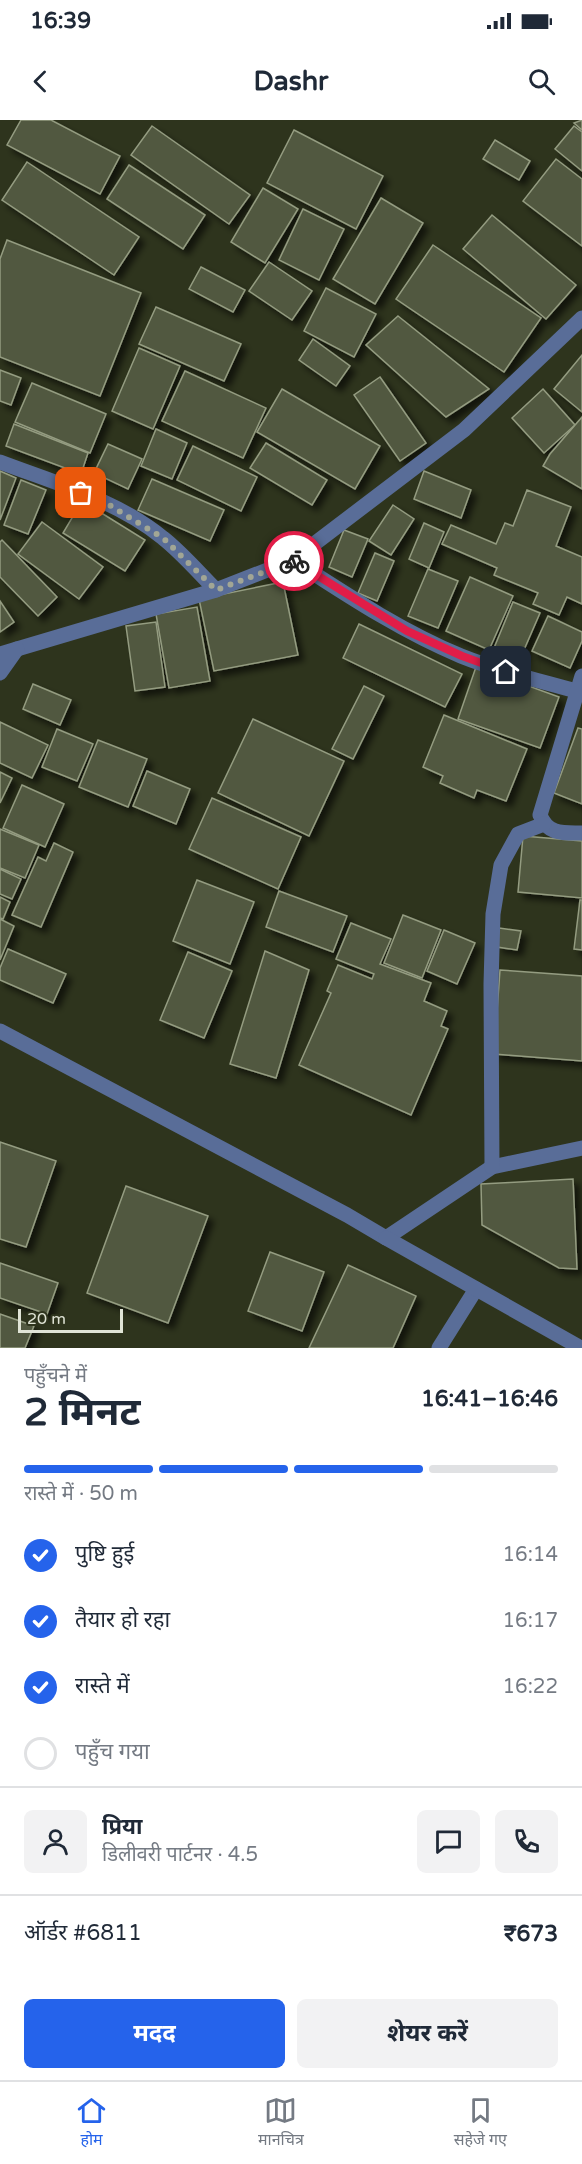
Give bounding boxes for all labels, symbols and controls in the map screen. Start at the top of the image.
text: 16:39 [30,8,91,34]
icon: back [24,65,57,98]
text: Dashr [254,65,328,98]
icon: search [525,65,558,98]
pin [55,467,106,518]
icon: bag [64,476,97,509]
courier [264,531,324,591]
icon: bike [278,545,311,578]
pin [480,646,531,697]
icon: home [489,655,522,688]
scale bar [18,1306,123,1334]
text: 20 m [27,1309,66,1329]
text: पहुँचने में [24,1364,87,1388]
text: 16:41–16:46 [421,1386,558,1412]
text: 2 मिनट [24,1389,141,1436]
text: रास्ते में · 50 m [24,1482,138,1506]
icon: check [24,1539,57,1572]
text: पुष्टि हुई [75,1541,134,1567]
text: 16:14 [503,1543,558,1567]
icon: check [24,1605,57,1638]
text: तैयार हो रहा [75,1607,170,1633]
text: 16:17 [503,1609,558,1633]
icon: check [24,1671,57,1704]
text: रास्ते में [75,1673,130,1699]
text: 16:22 [503,1675,558,1699]
text: पहुँच गया [75,1739,150,1765]
button: person [24,1810,87,1873]
button: chat [417,1810,480,1873]
button: phone [495,1810,558,1873]
text: प्रिया [102,1814,142,1840]
text: डिलीवरी पार्टनर · 4.5 [102,1843,258,1867]
text: ऑर्डर #6811 [24,1920,142,1946]
text: ₹673 [504,1921,558,1947]
button: मदद [24,1999,285,2068]
button: शेयर करें [297,1999,558,2068]
tab: होम [75,2094,108,2152]
tab: मानचित्र [258,2094,304,2152]
tab: सहेजे गए [454,2094,507,2152]

